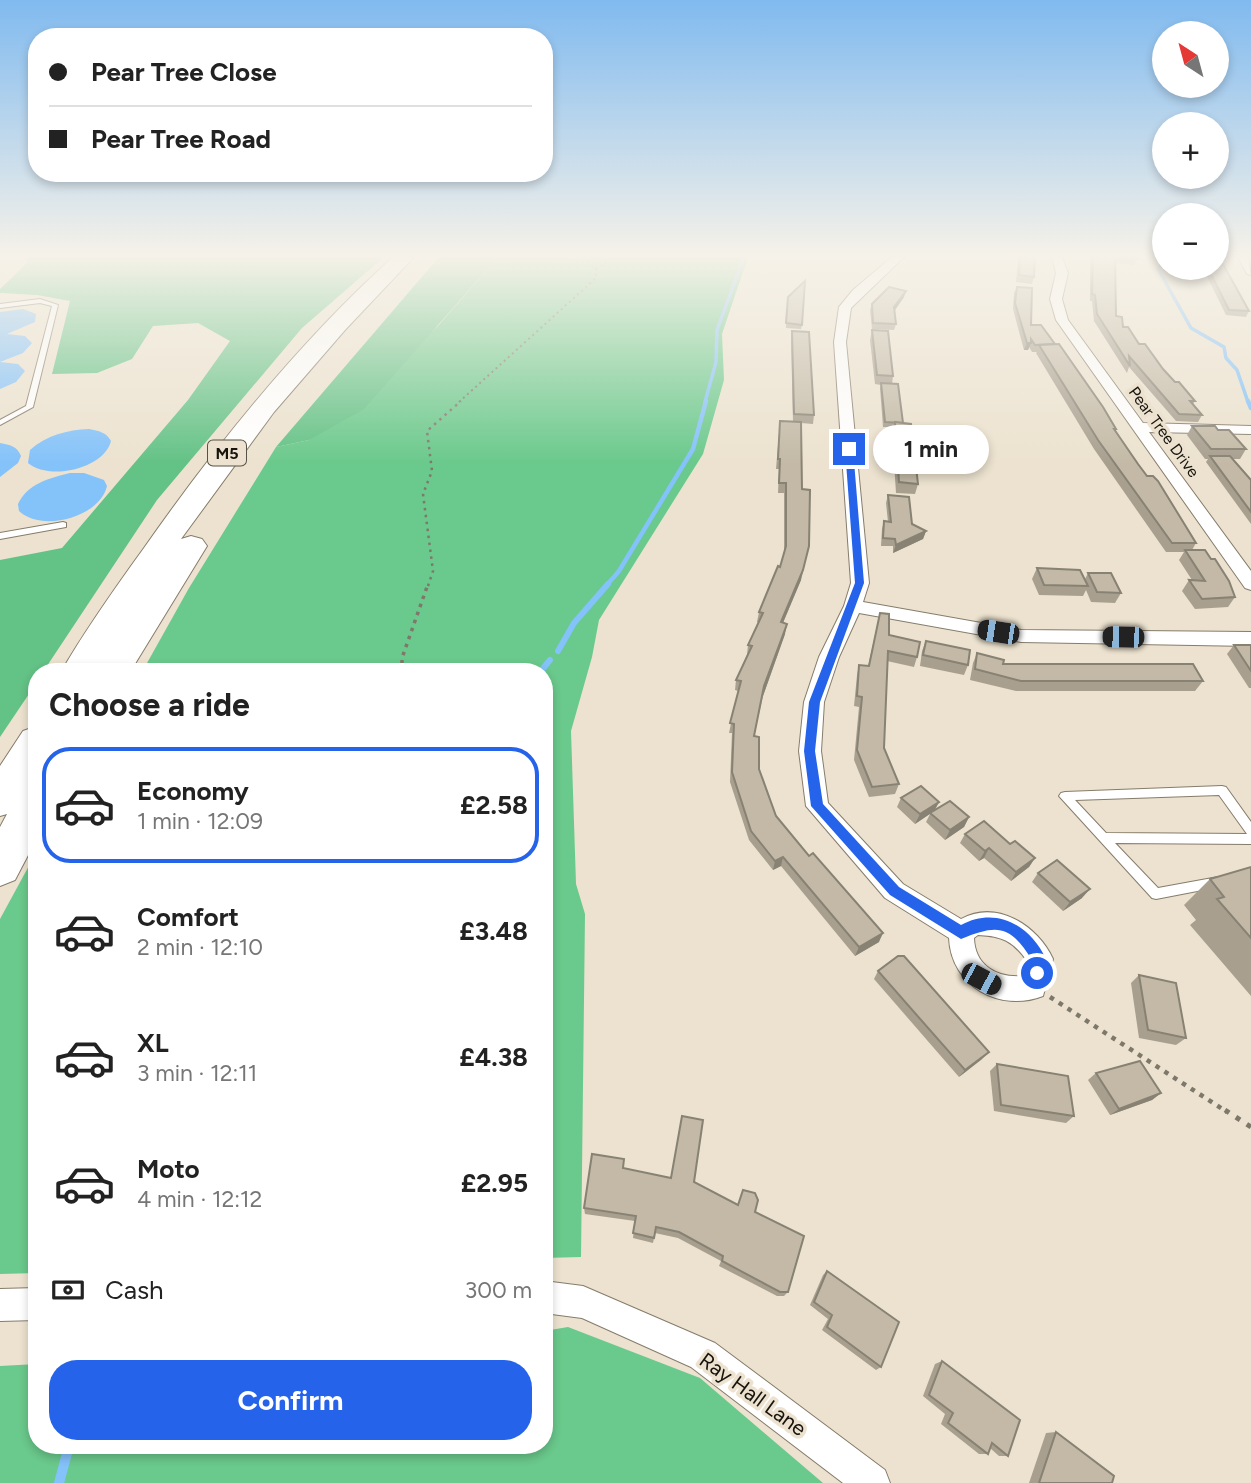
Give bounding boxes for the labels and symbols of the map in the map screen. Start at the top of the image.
north arrow [1152,21,1228,98]
street label: Pear Tree Drive [1125,383,1203,481]
callout: 1 min [874,424,989,474]
route end [833,433,865,465]
road number: M5 [208,440,246,466]
car [976,618,1021,646]
car [1102,626,1145,648]
route start [1021,957,1053,989]
car [958,960,1005,998]
street label: Ray Hall Lane [695,1347,811,1441]

